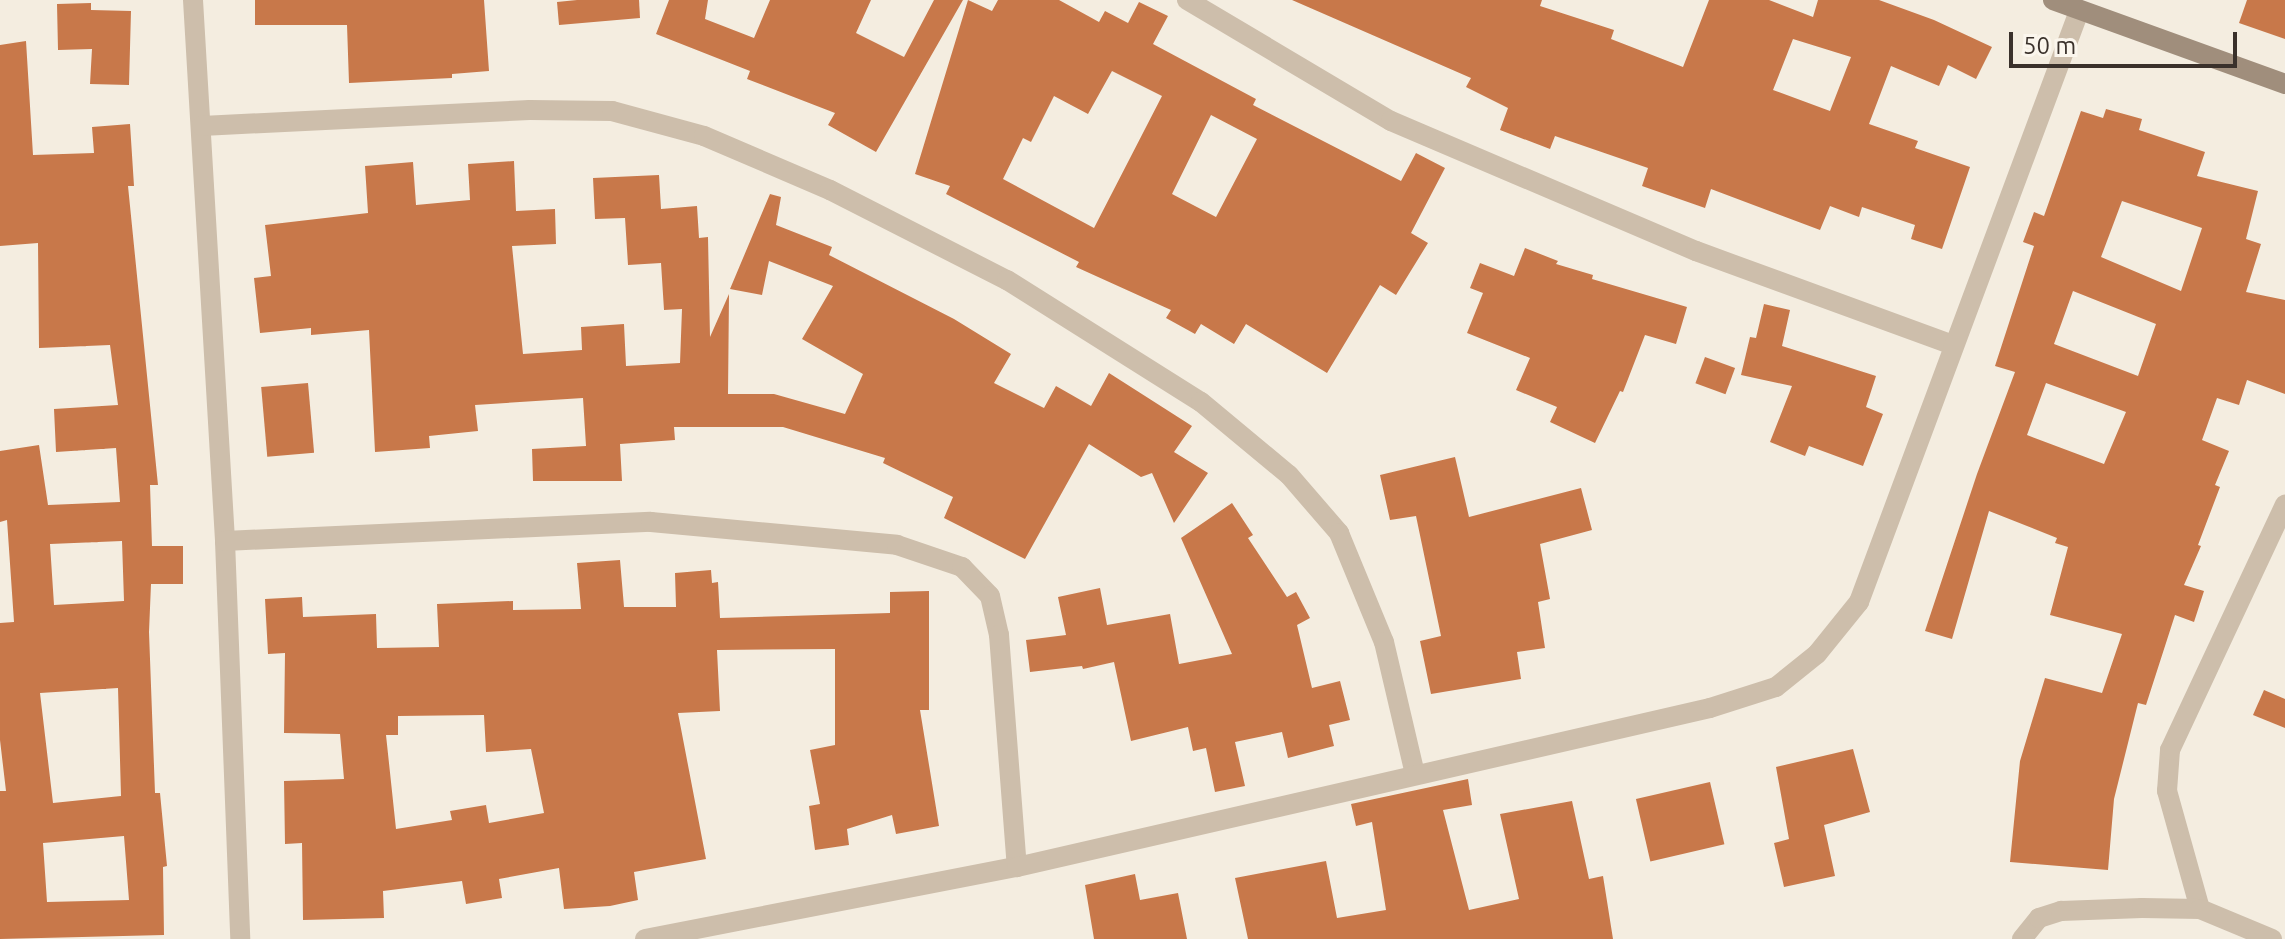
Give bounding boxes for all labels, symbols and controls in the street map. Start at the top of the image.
scale bar [2013,16,2241,66]
text: 50 m [2023,32,2076,59]

